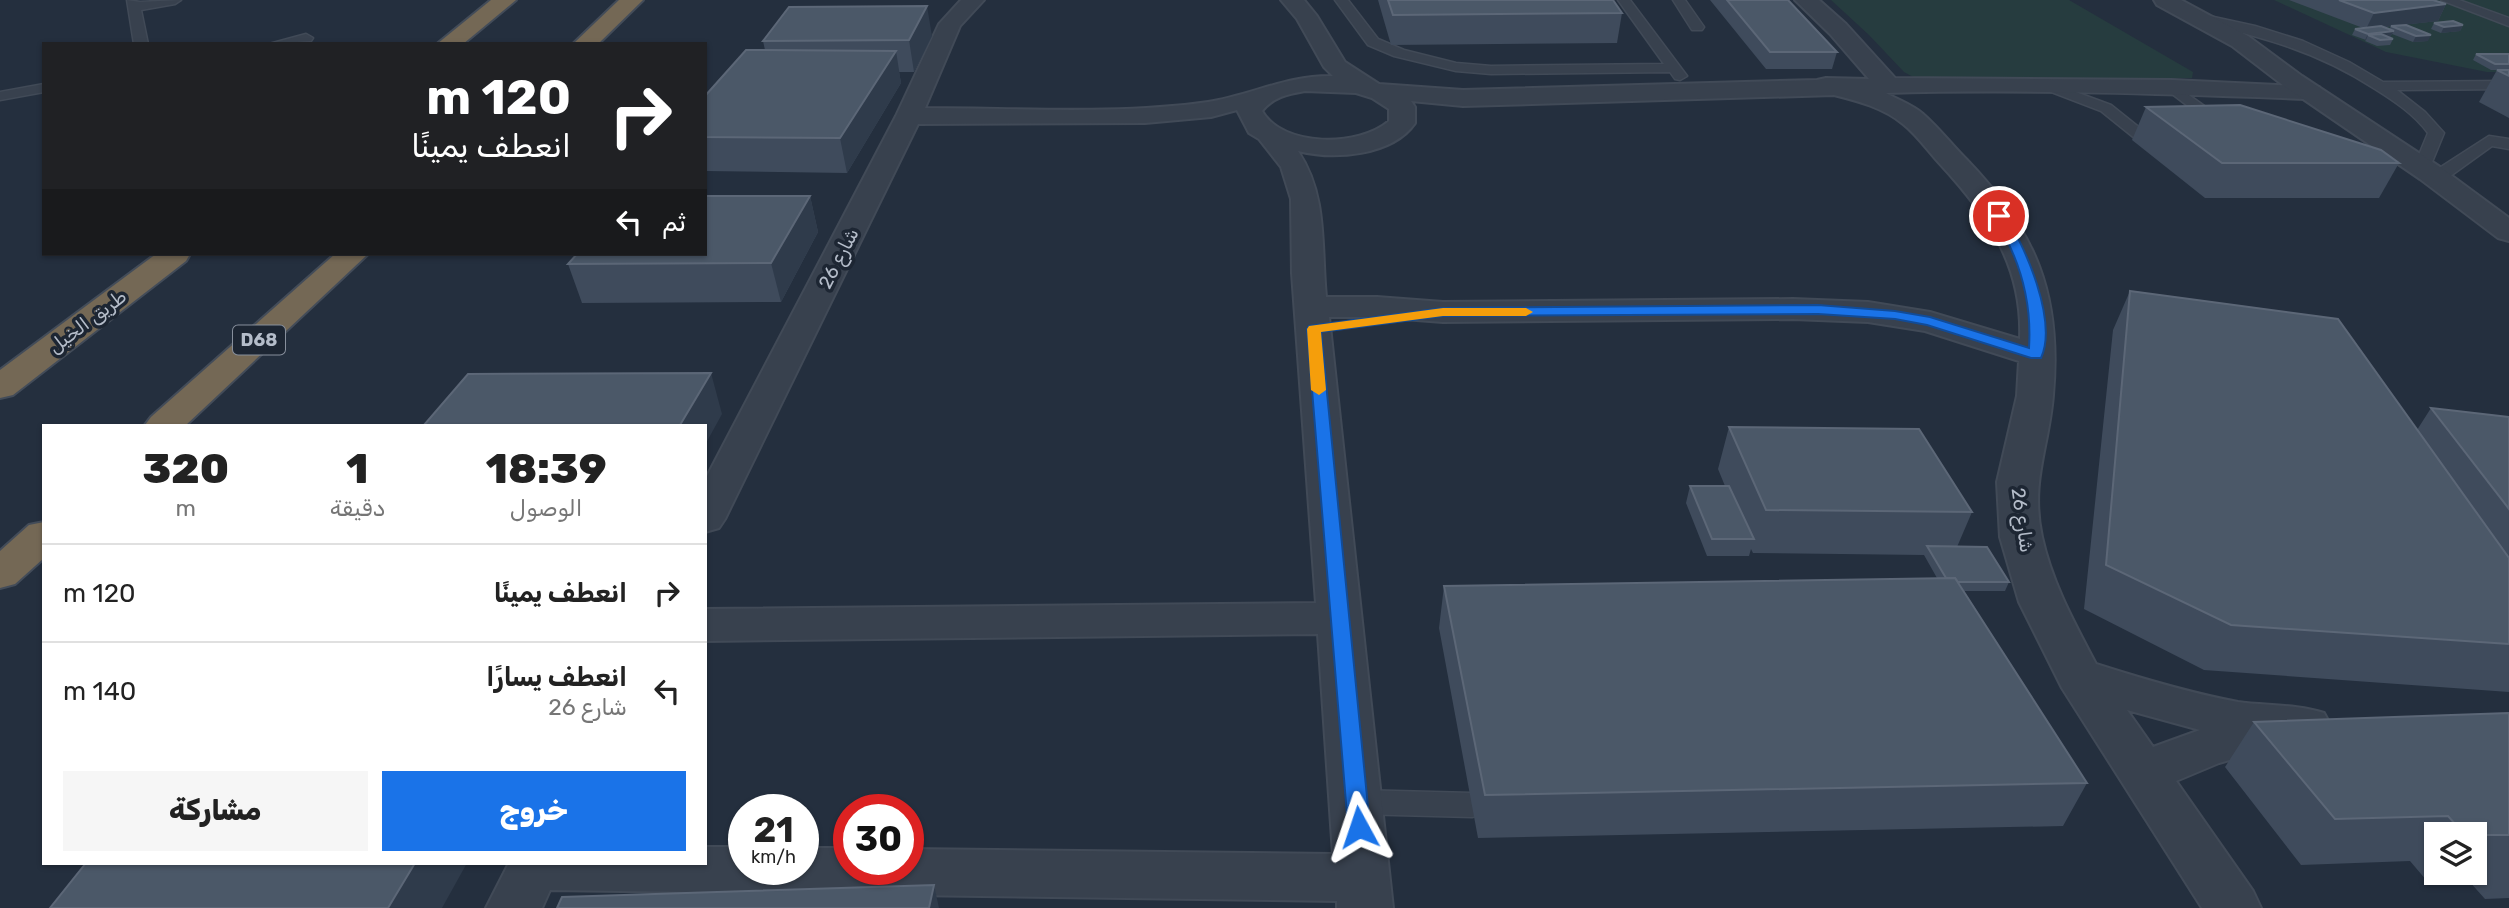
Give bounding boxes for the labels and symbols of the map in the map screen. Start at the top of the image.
pin [1969,186,2029,246]
street label: شارع 26 [813,224,865,293]
street label: طريق الخيل [44,285,131,358]
road number: D68 [233,326,285,354]
street label: شارع 26 [2005,486,2038,554]
position arrow [1322,790,1396,864]
speed limit sign: 30 [833,794,924,885]

